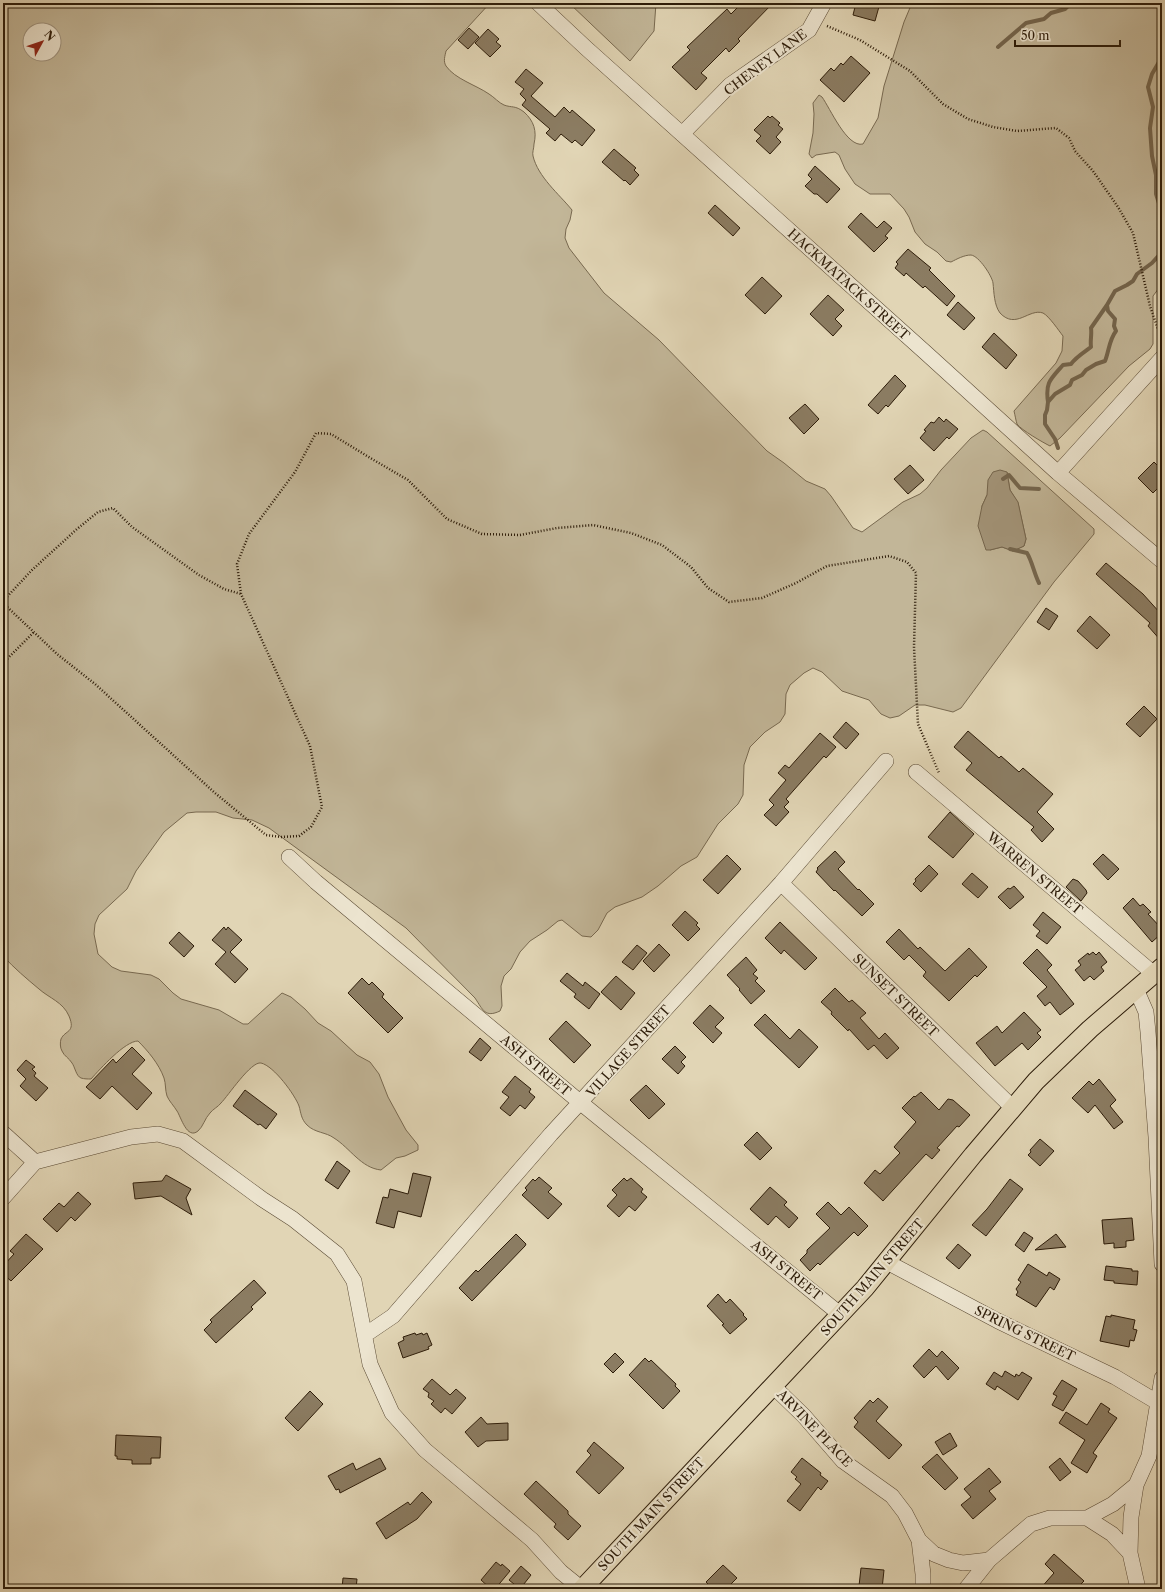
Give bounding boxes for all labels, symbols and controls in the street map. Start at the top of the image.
north arrow [22,22,62,62]
scale bar [1015,22,1120,48]
street label: CHENEY LANE [720,26,810,98]
text: N [41,27,58,44]
text: 50 m [1021,28,1050,43]
street label: HACKMATACK STREET [785,225,913,343]
street label: WARREN STREET [983,828,1086,918]
street label: SUNSET STREET [850,950,942,1040]
street label: VILLAGE STREET [582,1002,674,1101]
street label: ASH STREET [497,1030,575,1099]
street label: SOUTH MAIN STREET [817,1215,927,1339]
street label: ASH STREET [747,1236,826,1304]
street label: SPRING STREET [972,1302,1078,1364]
street label: ARVINE PLACE [773,1385,856,1470]
street label: SOUTH MAIN STREET [594,1454,708,1574]

